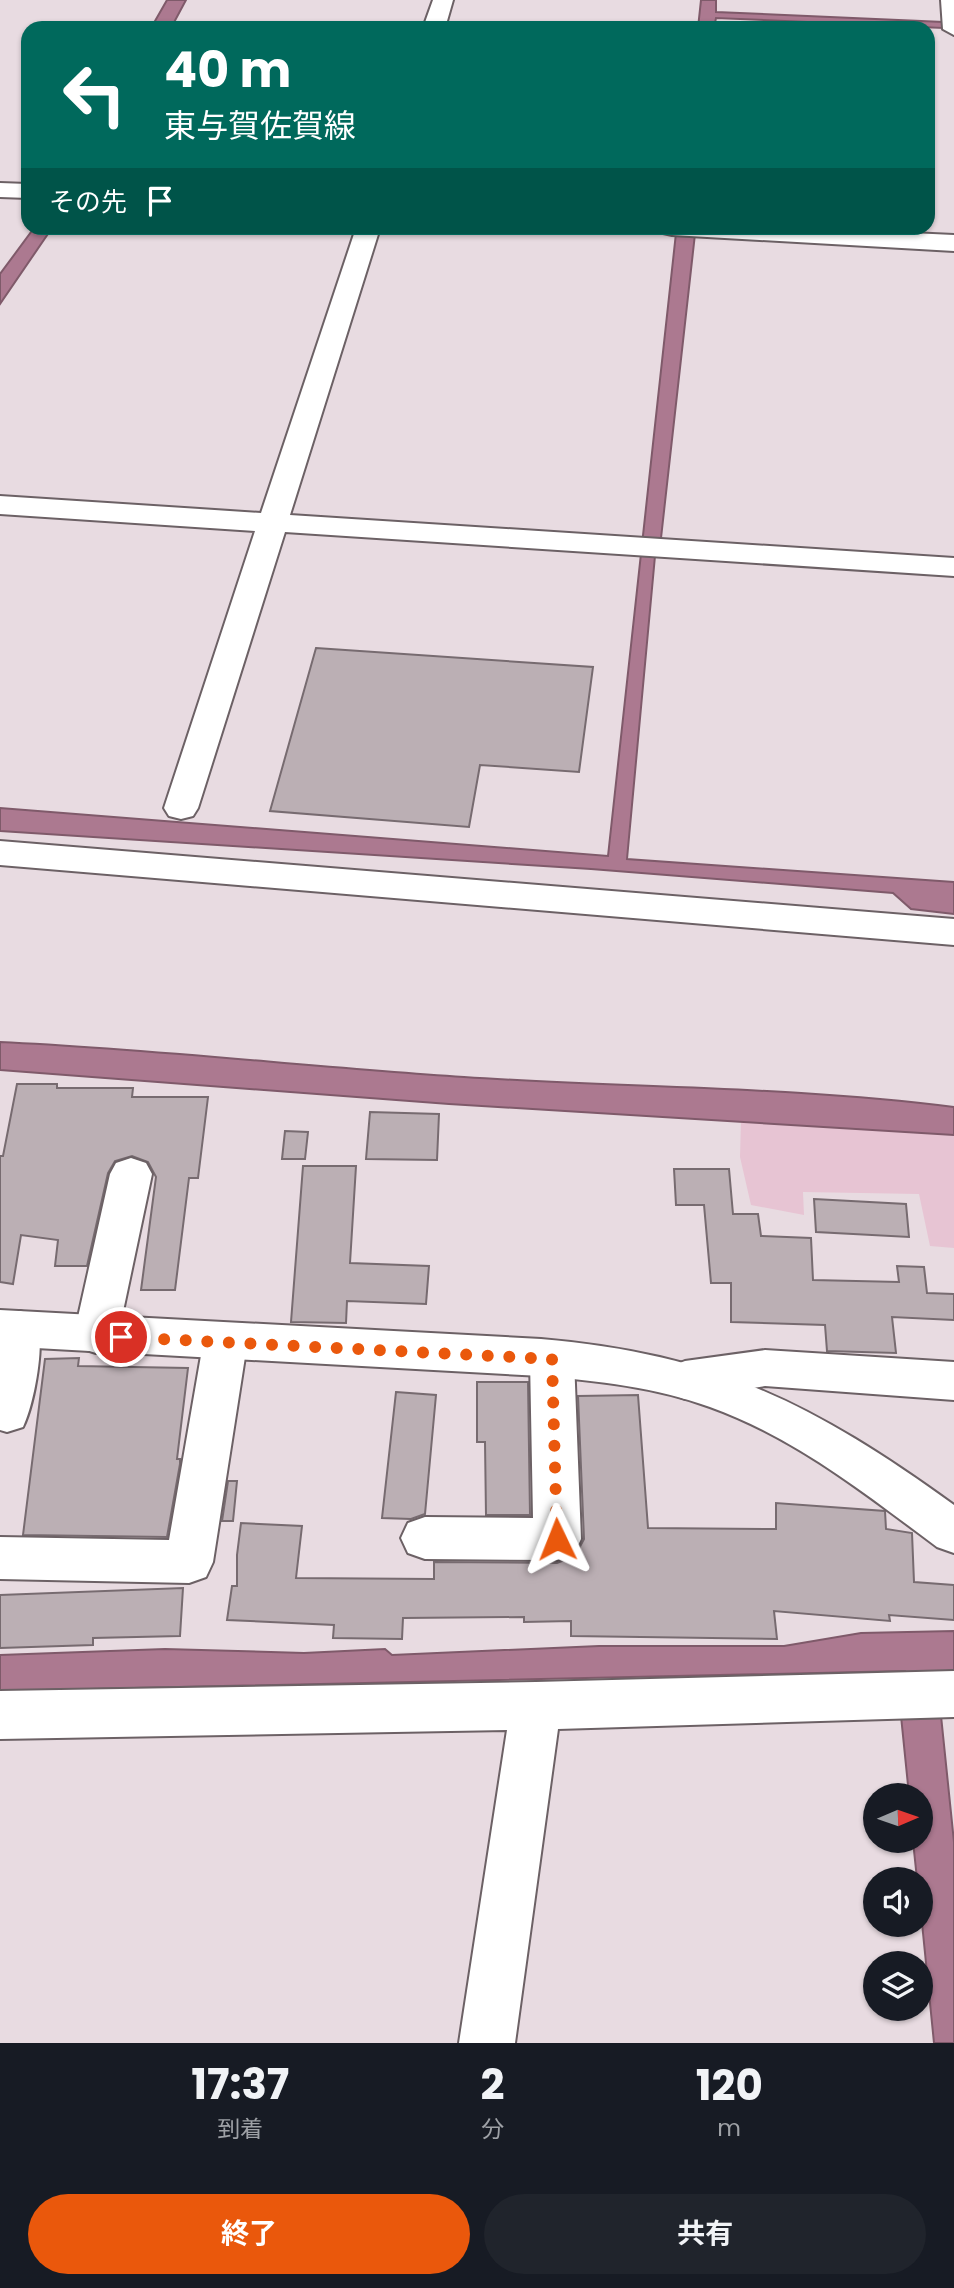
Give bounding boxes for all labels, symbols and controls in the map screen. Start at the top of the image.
text: 40 m [164,36,291,104]
icon: left [49,49,140,140]
text: 東与賀佐賀線 [164,103,356,148]
icon: arrive [141,182,179,220]
text: その先 [49,184,127,220]
pin [91,1307,151,1367]
icon: arrive [102,1318,140,1356]
position arrow [520,1502,594,1576]
north arrow [863,1783,933,1853]
map controls [863,1783,933,2021]
button: sound [863,1867,933,1937]
button: layers [863,1951,933,2021]
text: 17:37 [191,2055,289,2114]
text: 2 [480,2055,504,2114]
text: 120 [696,2056,763,2115]
text: m [717,2112,741,2144]
text: 到着 [217,2113,263,2145]
text: 分 [481,2113,504,2145]
button: 終了 [28,2194,470,2274]
button: 共有 [484,2194,926,2274]

